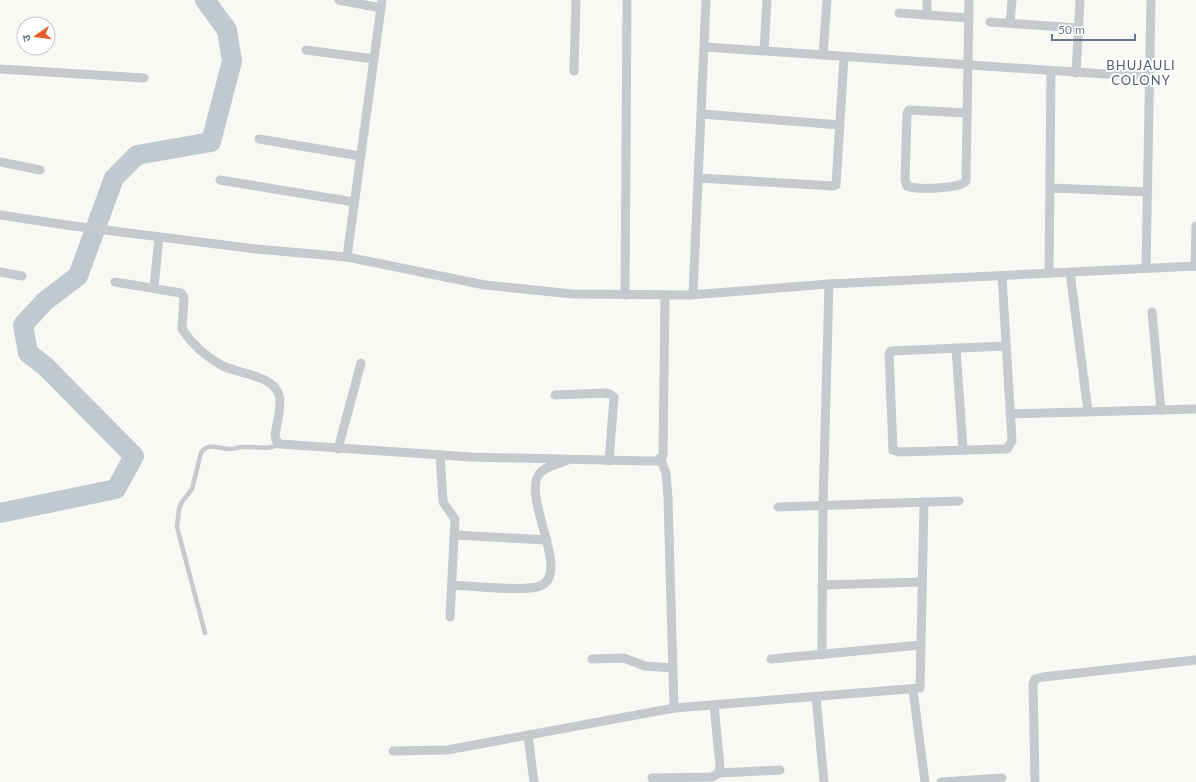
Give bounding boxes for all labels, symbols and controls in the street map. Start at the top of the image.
north arrow [16,16,56,56]
scale bar [1052,16,1135,42]
text: 50 m [1058,22,1085,37]
text: उ [19,33,33,43]
district label: BHUJAULI COLONY [1106,57,1176,88]

